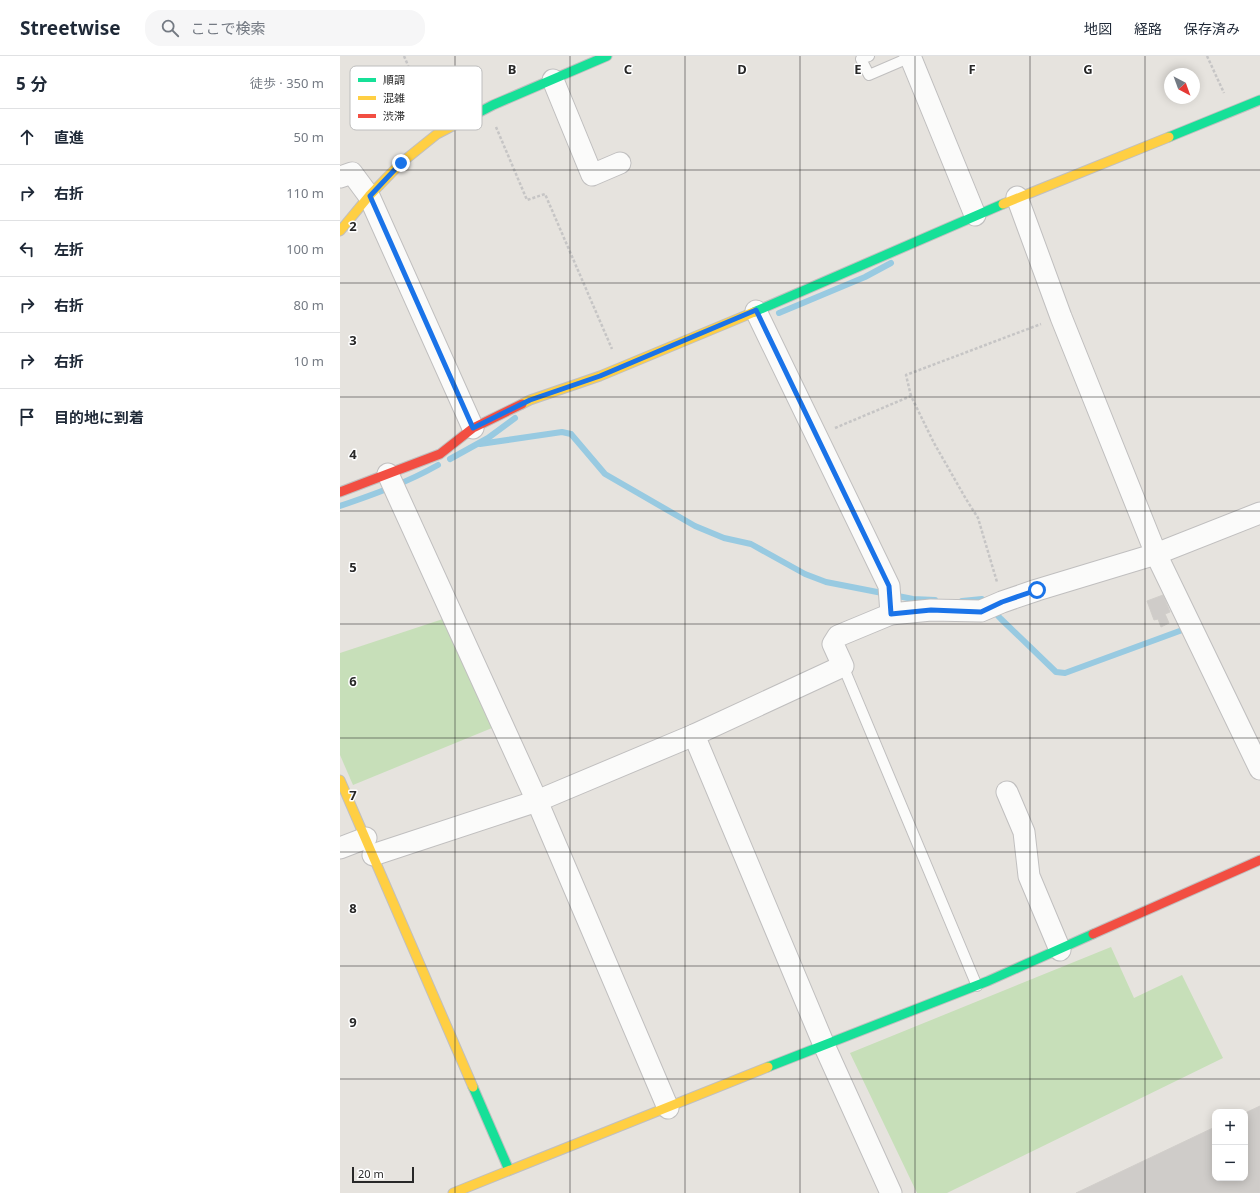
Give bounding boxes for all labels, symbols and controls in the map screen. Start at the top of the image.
search box [145,10,425,46]
text: Streetwise [20,15,121,41]
icon: search [159,17,181,39]
text: ここで検索 [191,18,266,38]
text: 地図 [1084,19,1112,38]
text: 経路 [1134,19,1162,38]
text: 保存済み [1184,19,1240,38]
text: B [508,60,516,78]
text: C [624,60,632,78]
text: D [737,60,747,78]
text: E [854,60,862,78]
text: F [968,60,976,78]
text: G [1083,60,1093,78]
legend [350,66,482,130]
north arrow [1164,68,1200,104]
text: 5 分 [16,72,47,95]
text: 順調 [383,72,405,87]
text: 徒歩 · 350 m [250,74,324,92]
text: 混雑 [383,90,405,105]
text: 渋滞 [383,108,405,123]
icon: ahead [16,126,38,148]
text: 直進 [54,127,84,147]
text: 50 m [294,128,324,146]
route end [392,154,410,172]
icon: right [16,182,38,204]
text: 右折 [54,183,84,203]
text: 110 m [286,184,324,202]
text: 2 [349,217,357,235]
icon: left [16,238,38,260]
text: 左折 [54,239,84,259]
text: 100 m [286,240,324,258]
icon: right [16,294,38,316]
text: 右折 [54,295,84,315]
text: 80 m [294,296,324,314]
text: 3 [349,331,357,349]
icon: right [16,350,38,372]
text: 右折 [54,351,84,371]
text: 10 m [294,352,324,370]
icon: arrive [16,406,38,428]
text: 目的地に到着 [54,407,144,427]
text: 4 [349,445,357,463]
text: 5 [349,558,357,576]
route start [1028,581,1046,599]
text: 6 [349,672,357,690]
text: 7 [349,786,357,804]
text: 8 [349,899,357,917]
text: 9 [349,1013,357,1031]
map controls [1212,1109,1248,1181]
button: + [1212,1109,1248,1145]
button: − [1212,1145,1248,1181]
scale bar [352,1165,414,1184]
text: 20 m [358,1166,384,1181]

